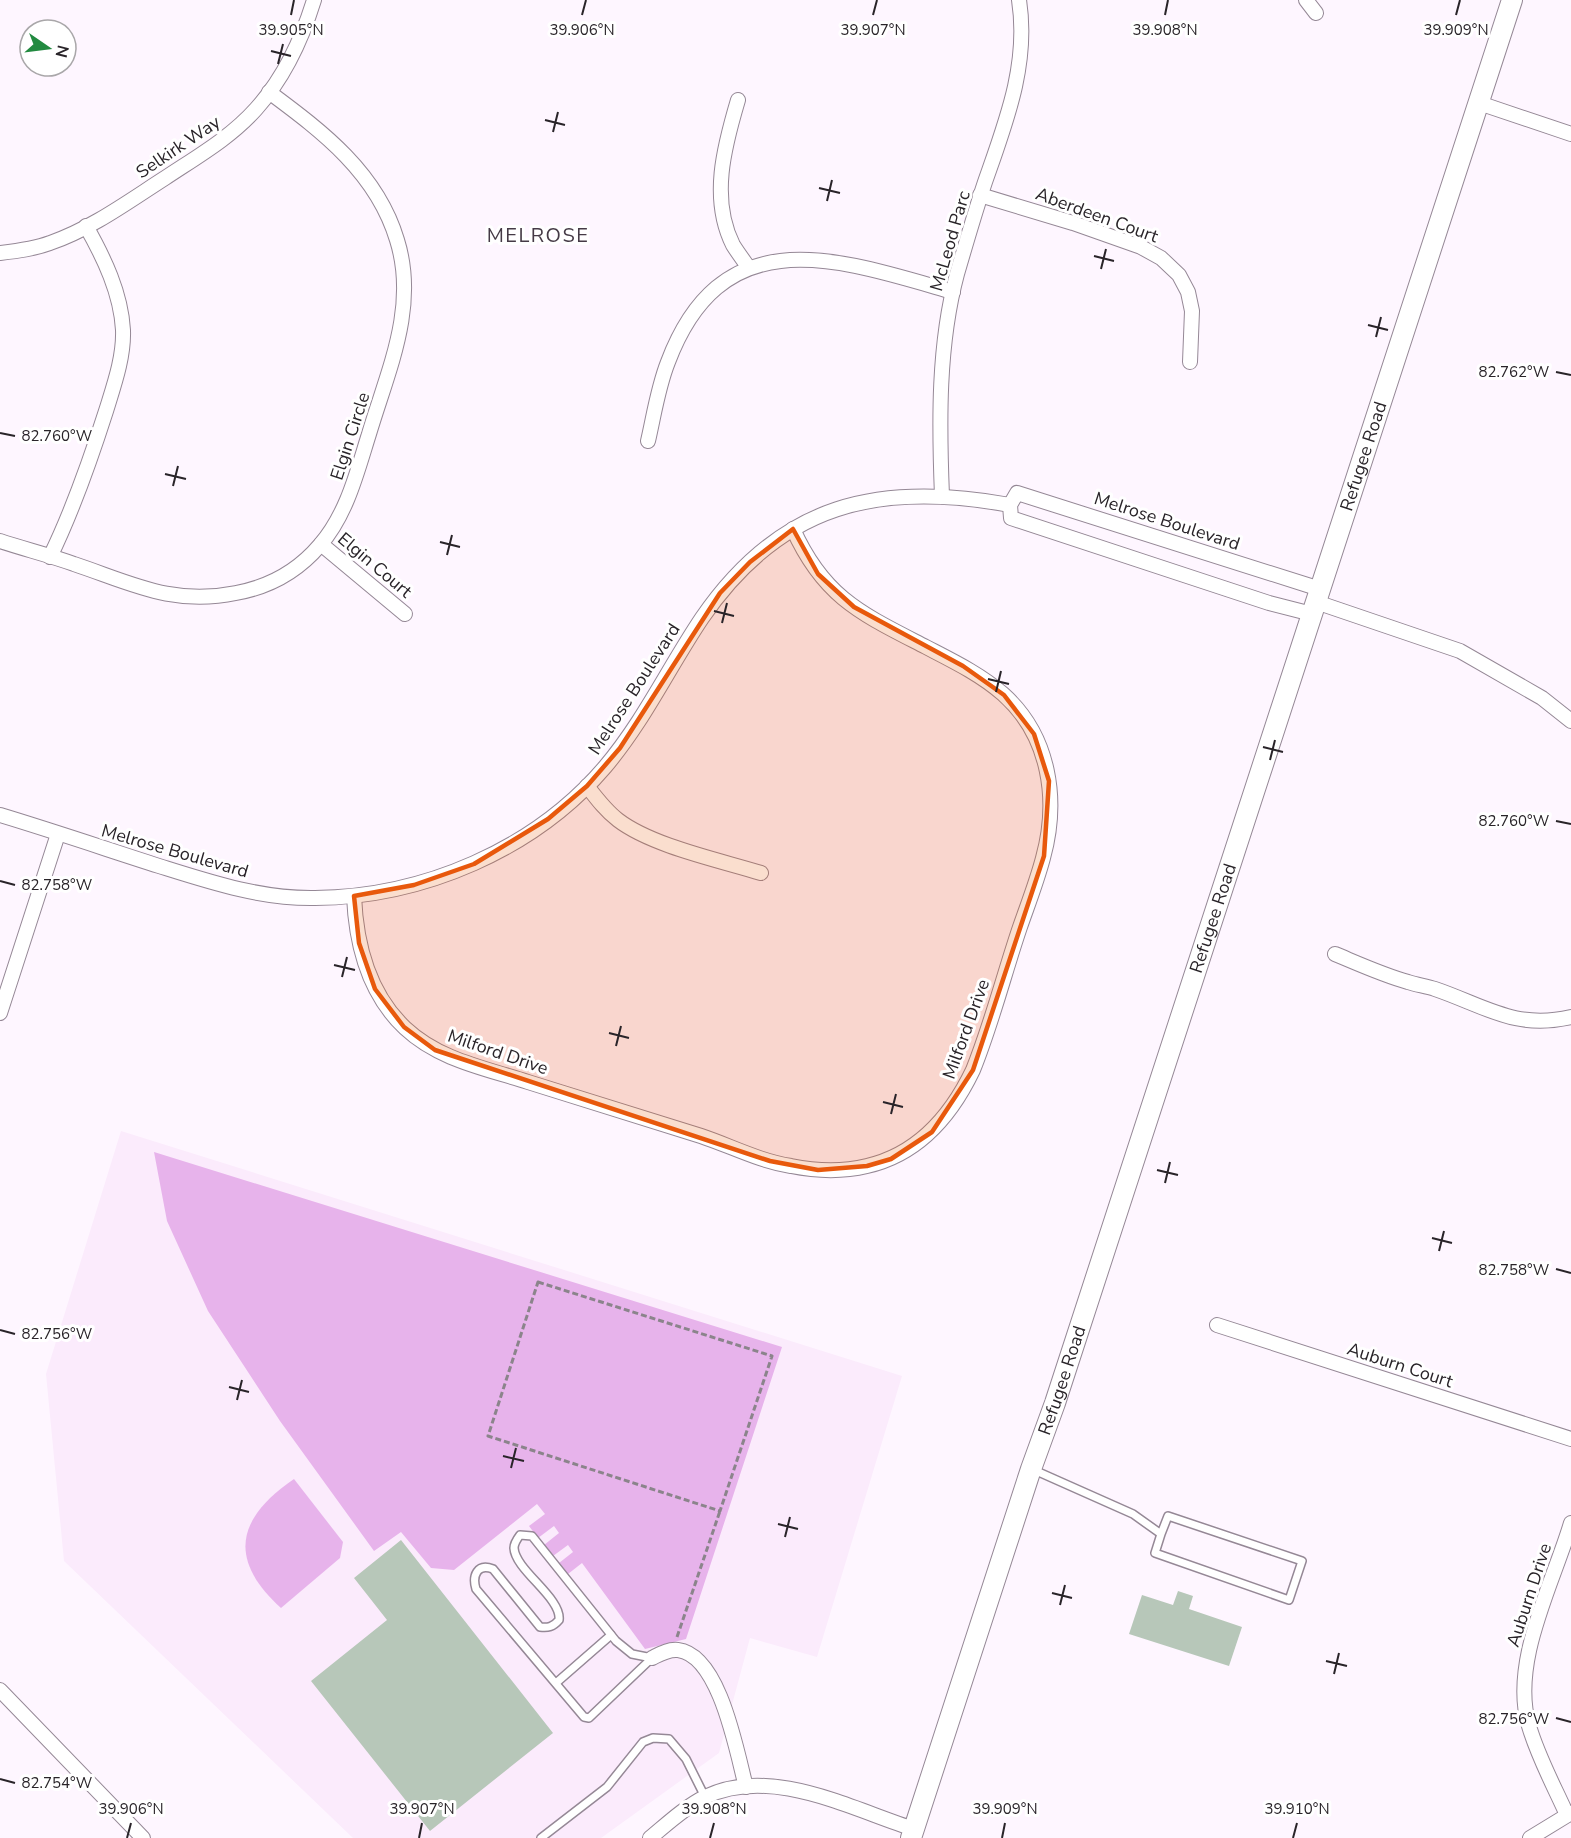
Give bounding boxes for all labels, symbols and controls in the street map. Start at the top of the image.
north arrow [18,18,78,78]
text: 39.905°N [258,20,324,40]
text: 39.906°N [549,20,615,40]
text: 39.907°N [840,20,906,40]
text: 39.908°N [1132,20,1198,40]
text: 39.909°N [1423,20,1489,40]
text: N [49,43,74,60]
street label: Selkirk Way [131,110,225,184]
street label: Aberdeen Court [1032,182,1162,249]
street label: McLeod Parc [924,188,976,294]
district label: MELROSE [487,222,589,249]
text: 82.762°W [1479,362,1550,382]
street label: Elgin Circle [325,389,375,483]
street label: Refugee Road [1334,398,1392,514]
text: 82.760°W [22,426,93,446]
street label: Melrose Boulevard [1091,486,1243,556]
street label: Elgin Court [333,527,418,604]
street label: Melrose Boulevard [583,619,685,759]
text: 82.760°W [1479,811,1550,831]
street label: Melrose Boulevard [99,819,251,883]
street label: Refugee Road [1184,860,1242,976]
text: 82.758°W [22,875,93,895]
street label: Milford Drive [937,976,995,1082]
street label: Milford Drive [445,1024,551,1080]
text: 82.758°W [1479,1260,1550,1280]
street label: Refugee Road [1032,1323,1091,1438]
text: 82.756°W [22,1324,93,1344]
street label: Auburn Court [1344,1337,1457,1394]
street label: Auburn Drive [1501,1540,1557,1650]
text: 82.756°W [1479,1709,1550,1729]
text: 82.754°W [22,1773,93,1793]
text: 39.906°N [98,1799,164,1819]
text: 39.907°N [389,1799,455,1819]
text: 39.908°N [681,1799,747,1819]
text: 39.909°N [972,1799,1038,1819]
text: 39.910°N [1264,1799,1330,1819]

